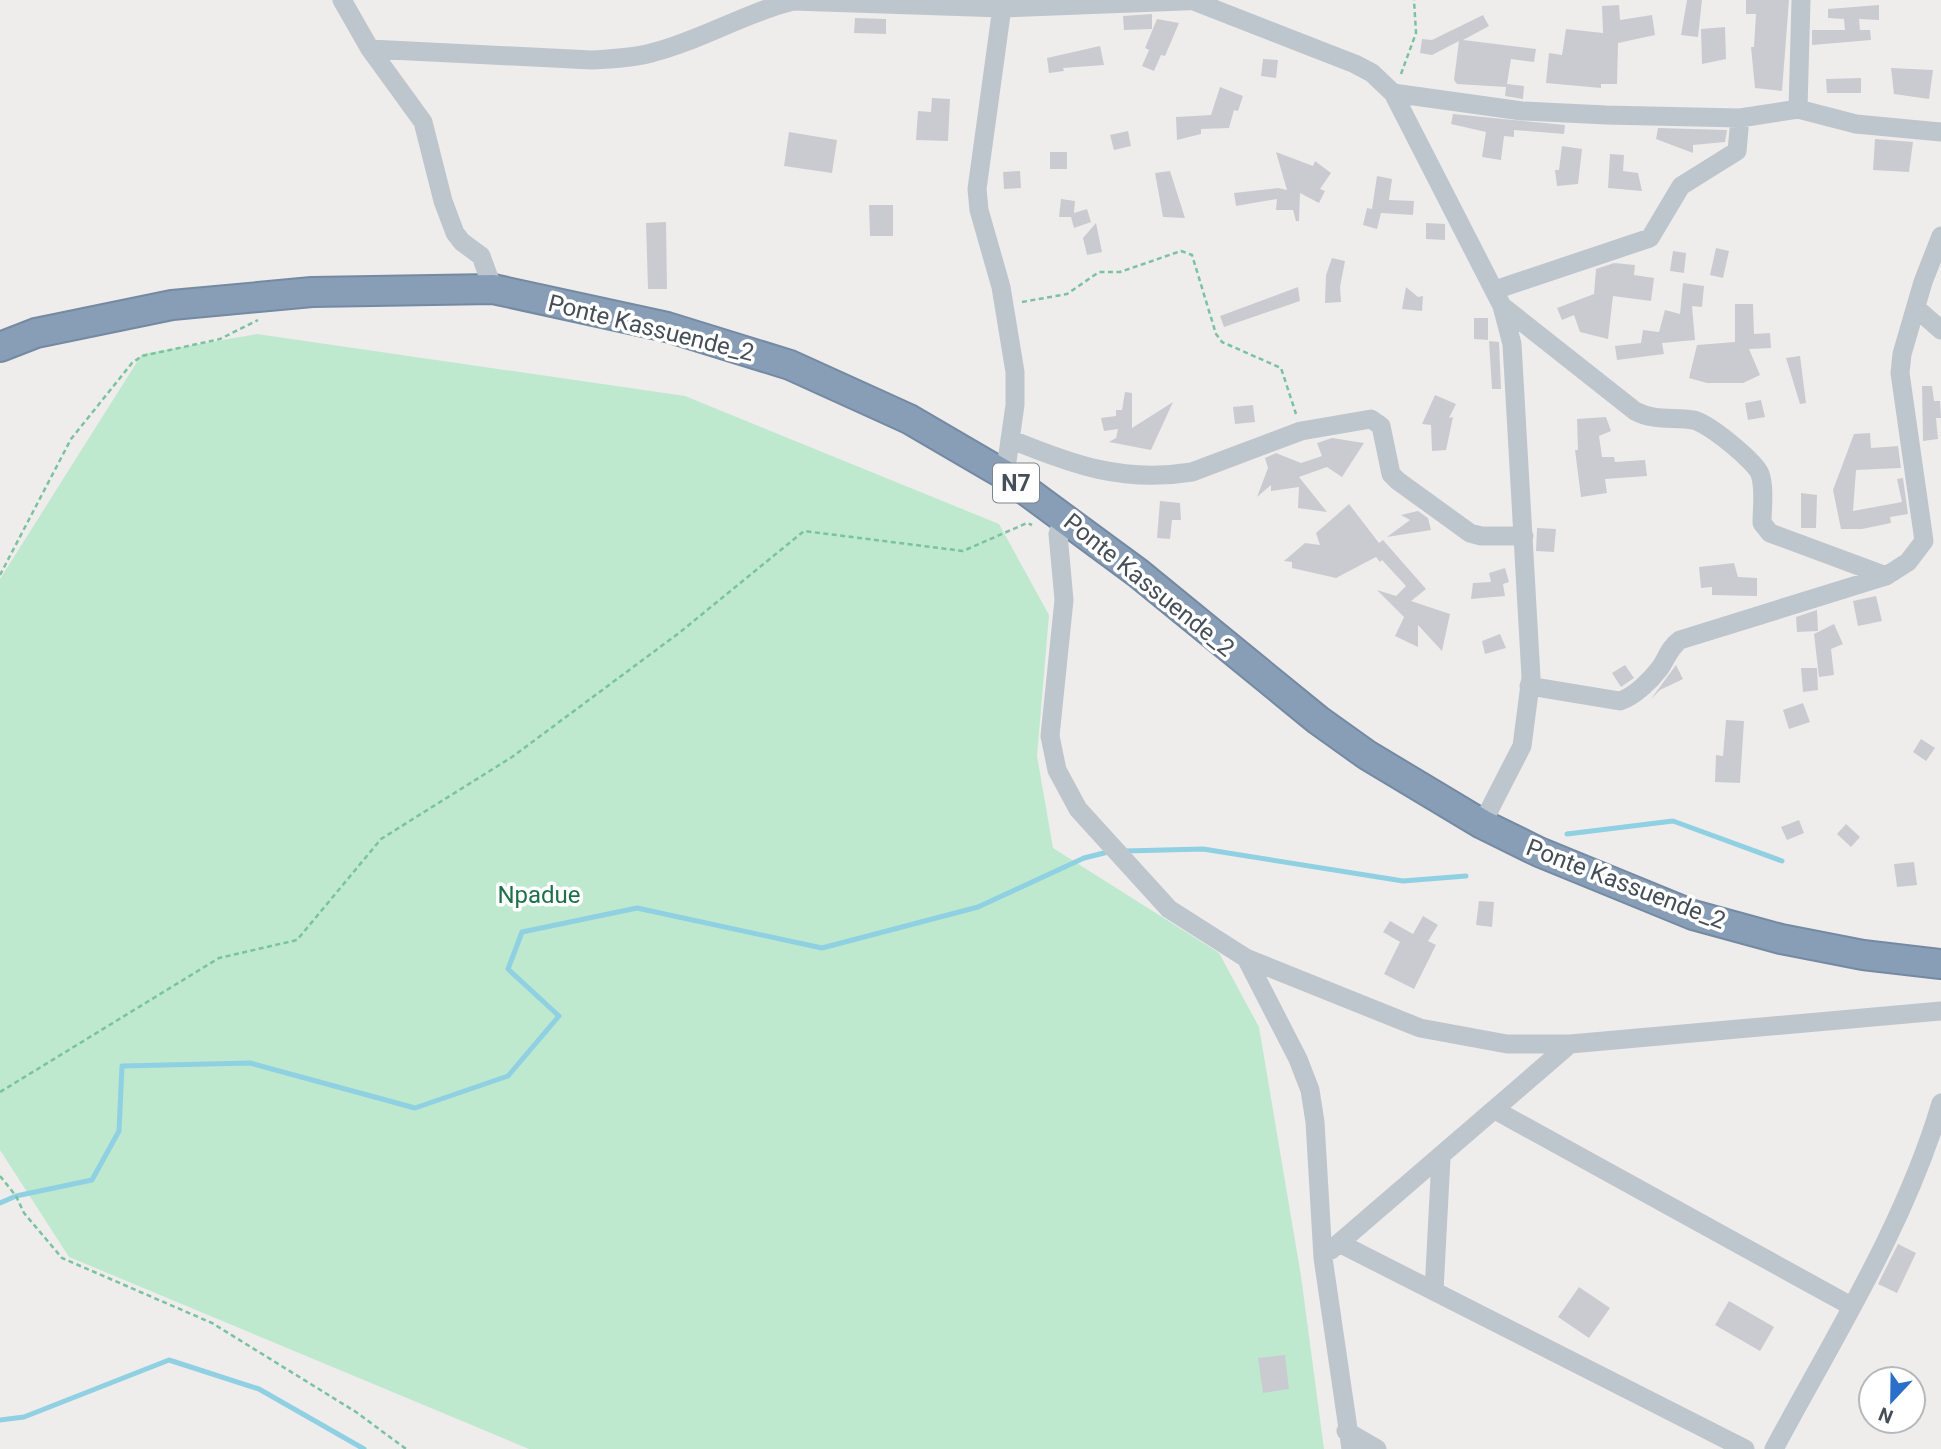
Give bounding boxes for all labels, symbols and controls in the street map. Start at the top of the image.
street label: Ponte Kassuende_2 [545,289,757,367]
road number: N7 [993,463,1039,503]
street label: Ponte Kassuende_2 [1058,508,1240,662]
street label: Ponte Kassuende_2 [1522,833,1730,935]
park label: Npadue [497,881,581,909]
north arrow [1857,1365,1927,1435]
text: N [1875,1402,1896,1428]

